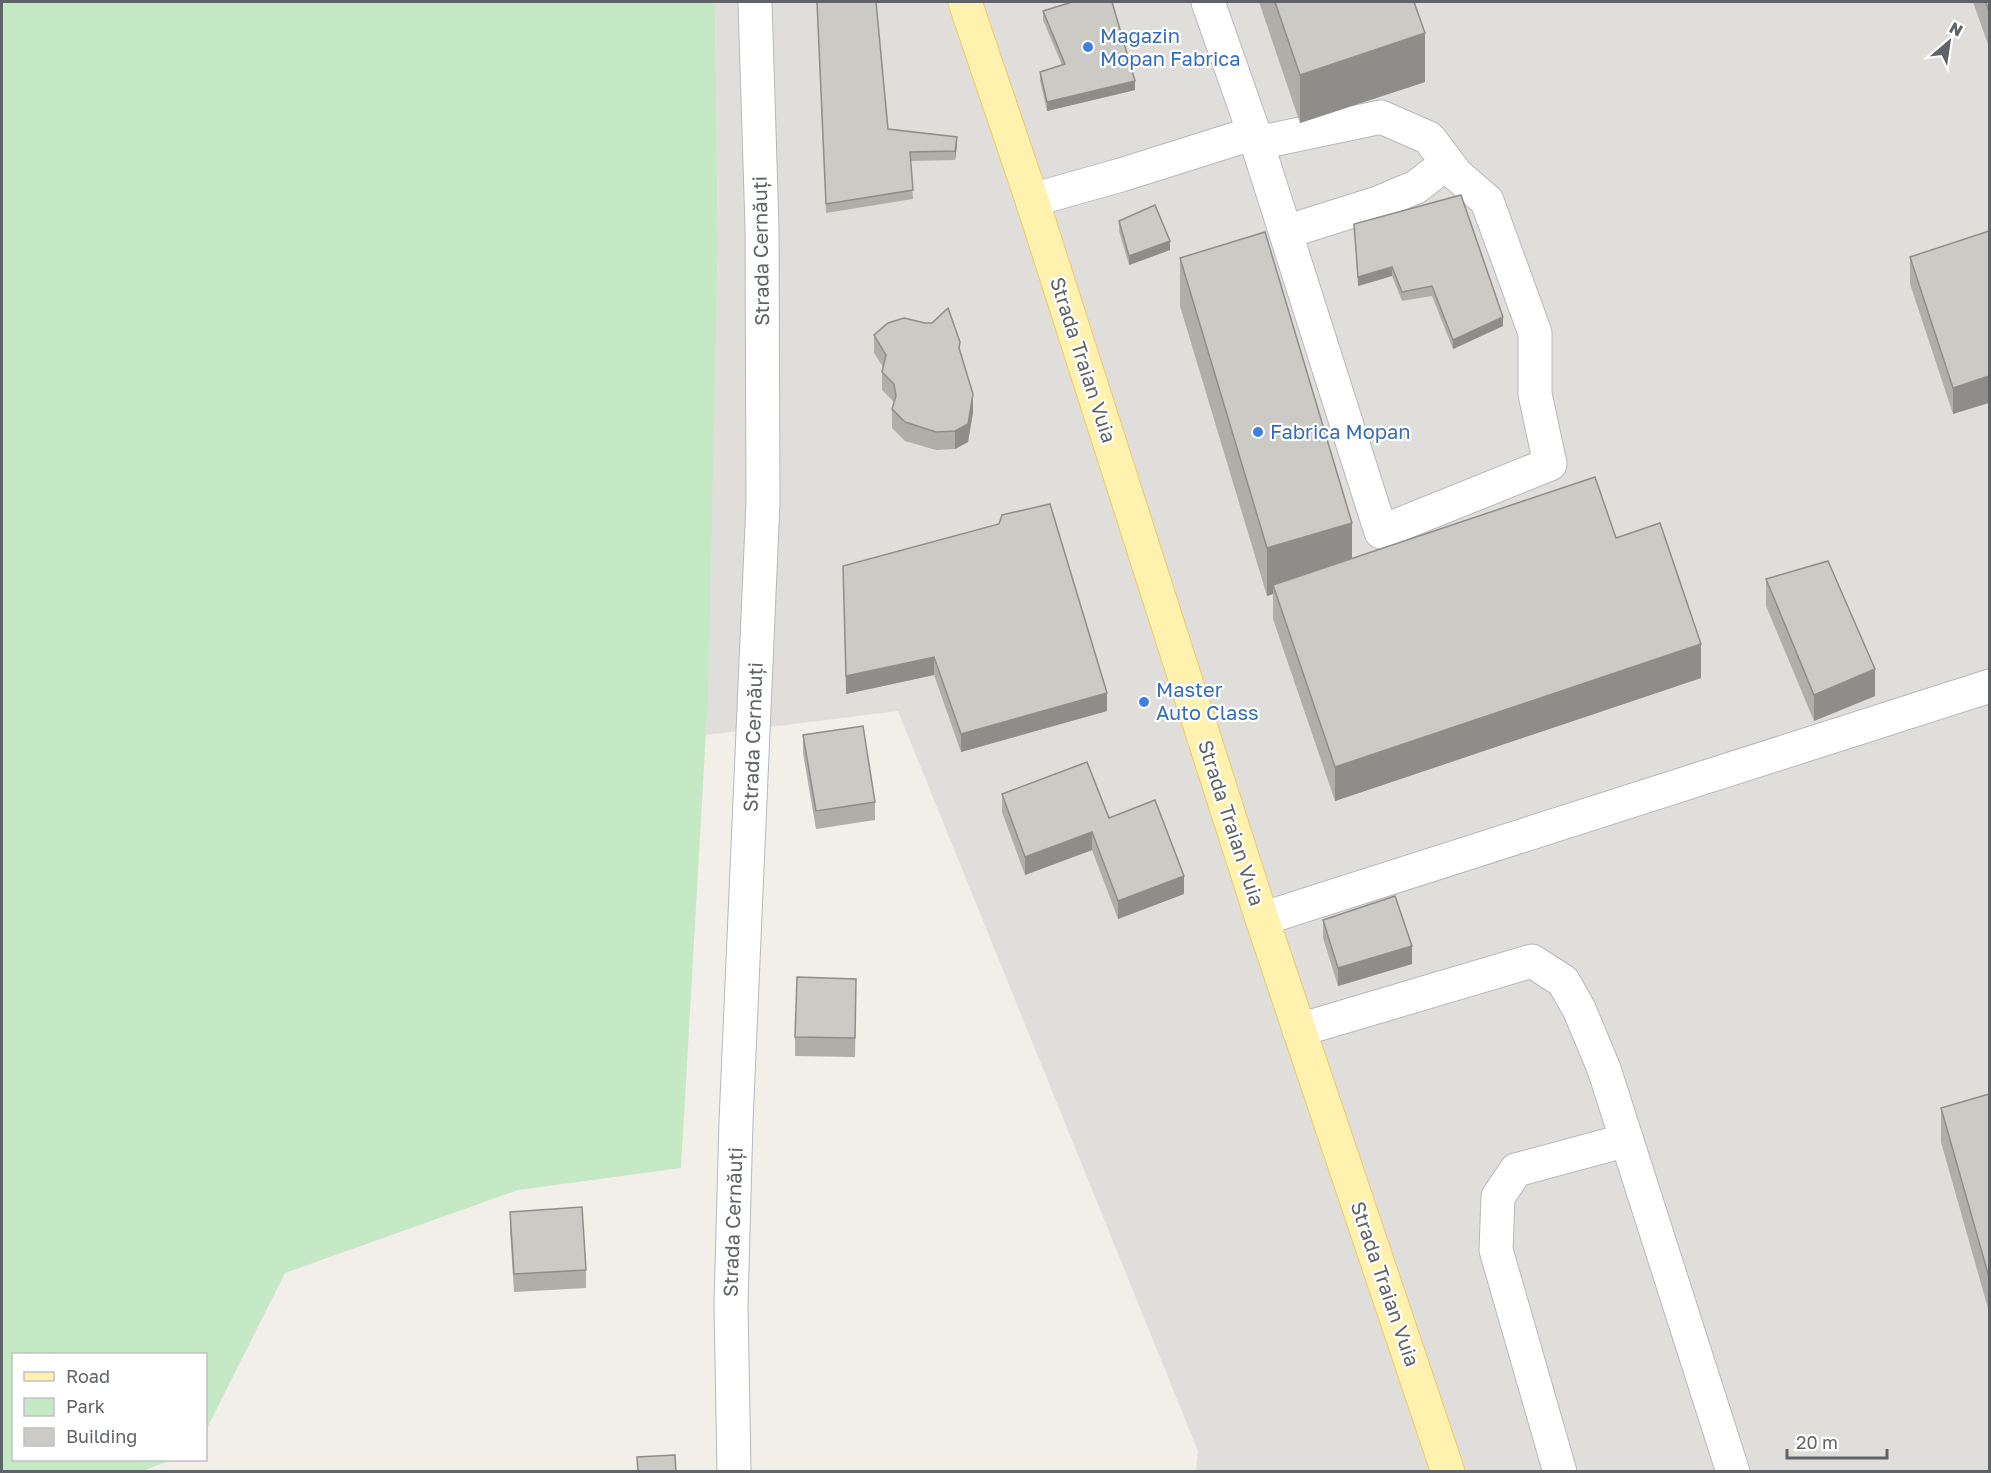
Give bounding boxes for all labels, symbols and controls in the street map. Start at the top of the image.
north arrow [1919,12,1979,72]
text: N [1946,17,1966,41]
place label: Magazin Mopan Fabrica [1100,23,1241,70]
marker: Magazin Mopan Fabrica [1081,40,1095,54]
street label: Strada Cernăuți [747,176,774,326]
street label: Strada Traian Vuia [1046,274,1122,446]
place label: Fabrica Mopan [1270,419,1411,443]
marker: Fabrica Mopan [1251,425,1265,439]
street label: Strada Cernăuți [737,662,768,812]
place label: Master Auto Class [1156,677,1259,724]
marker: Master Auto Class [1137,695,1151,709]
street label: Strada Traian Vuia [1194,737,1270,909]
street label: Strada Cernăuți [717,1147,748,1297]
street label: Strada Traian Vuia [1346,1198,1425,1369]
legend [12,1353,207,1461]
text: Road [66,1365,110,1387]
text: Park [66,1395,105,1417]
scale bar [1787,1422,1888,1460]
text: Building [66,1425,137,1447]
text: 20 m [1796,1431,1838,1453]

